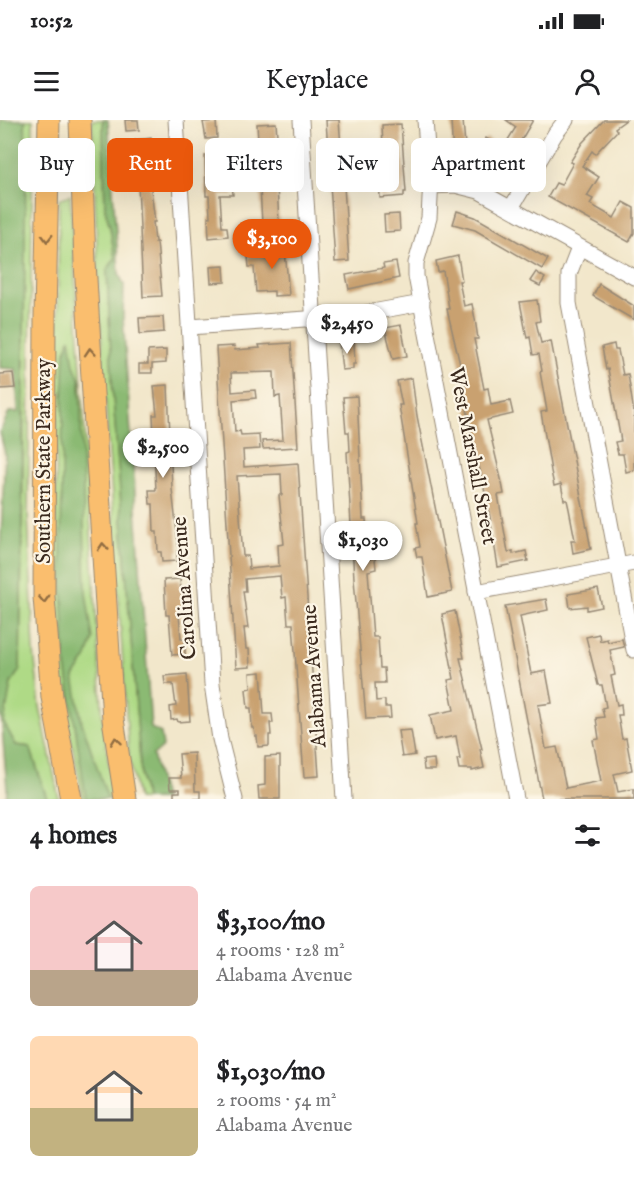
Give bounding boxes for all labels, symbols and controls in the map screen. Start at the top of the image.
text: 10:52 [30,7,73,35]
text: Keyplace [266,64,368,98]
icon: menu [30,65,63,98]
icon: person [571,65,604,98]
chip: Buy [18,138,95,192]
chip: Rent [107,138,193,192]
chip: Filters [205,138,304,192]
chip: New [316,138,399,192]
chip: Apartment [411,138,546,192]
pin: $3,100 [223,219,321,270]
text: $3,100 [247,226,297,251]
one-way arrow [40,234,53,243]
pin: $2,450 [298,304,396,355]
text: $2,450 [321,311,373,336]
one-way arrow [84,348,97,357]
street label: Southern State Parkway [31,358,58,564]
street label: West Marshall Street [442,365,502,547]
pin: $2,500 [114,428,212,479]
text: $2,500 [137,435,189,460]
street label: Carolina Avenue [167,515,203,660]
pin: $1,030 [314,521,412,572]
text: $1,030 [338,528,388,553]
one-way arrow [96,542,109,551]
one-way arrow [38,594,50,603]
street label: Alabama Avenue [297,603,334,749]
one-way arrow [110,737,123,746]
text: 4 homes [30,819,117,852]
icon: filters [571,819,604,852]
text: $3,100/mo [216,905,325,938]
icon: home [78,910,150,982]
text: 4 rooms · 128 m² [216,938,345,963]
text: Alabama Avenue [216,963,353,988]
text: $1,030/mo [216,1055,325,1088]
icon: home [78,1060,150,1132]
text: 2 rooms · 54 m² [216,1088,337,1113]
text: Alabama Avenue [216,1113,353,1138]

